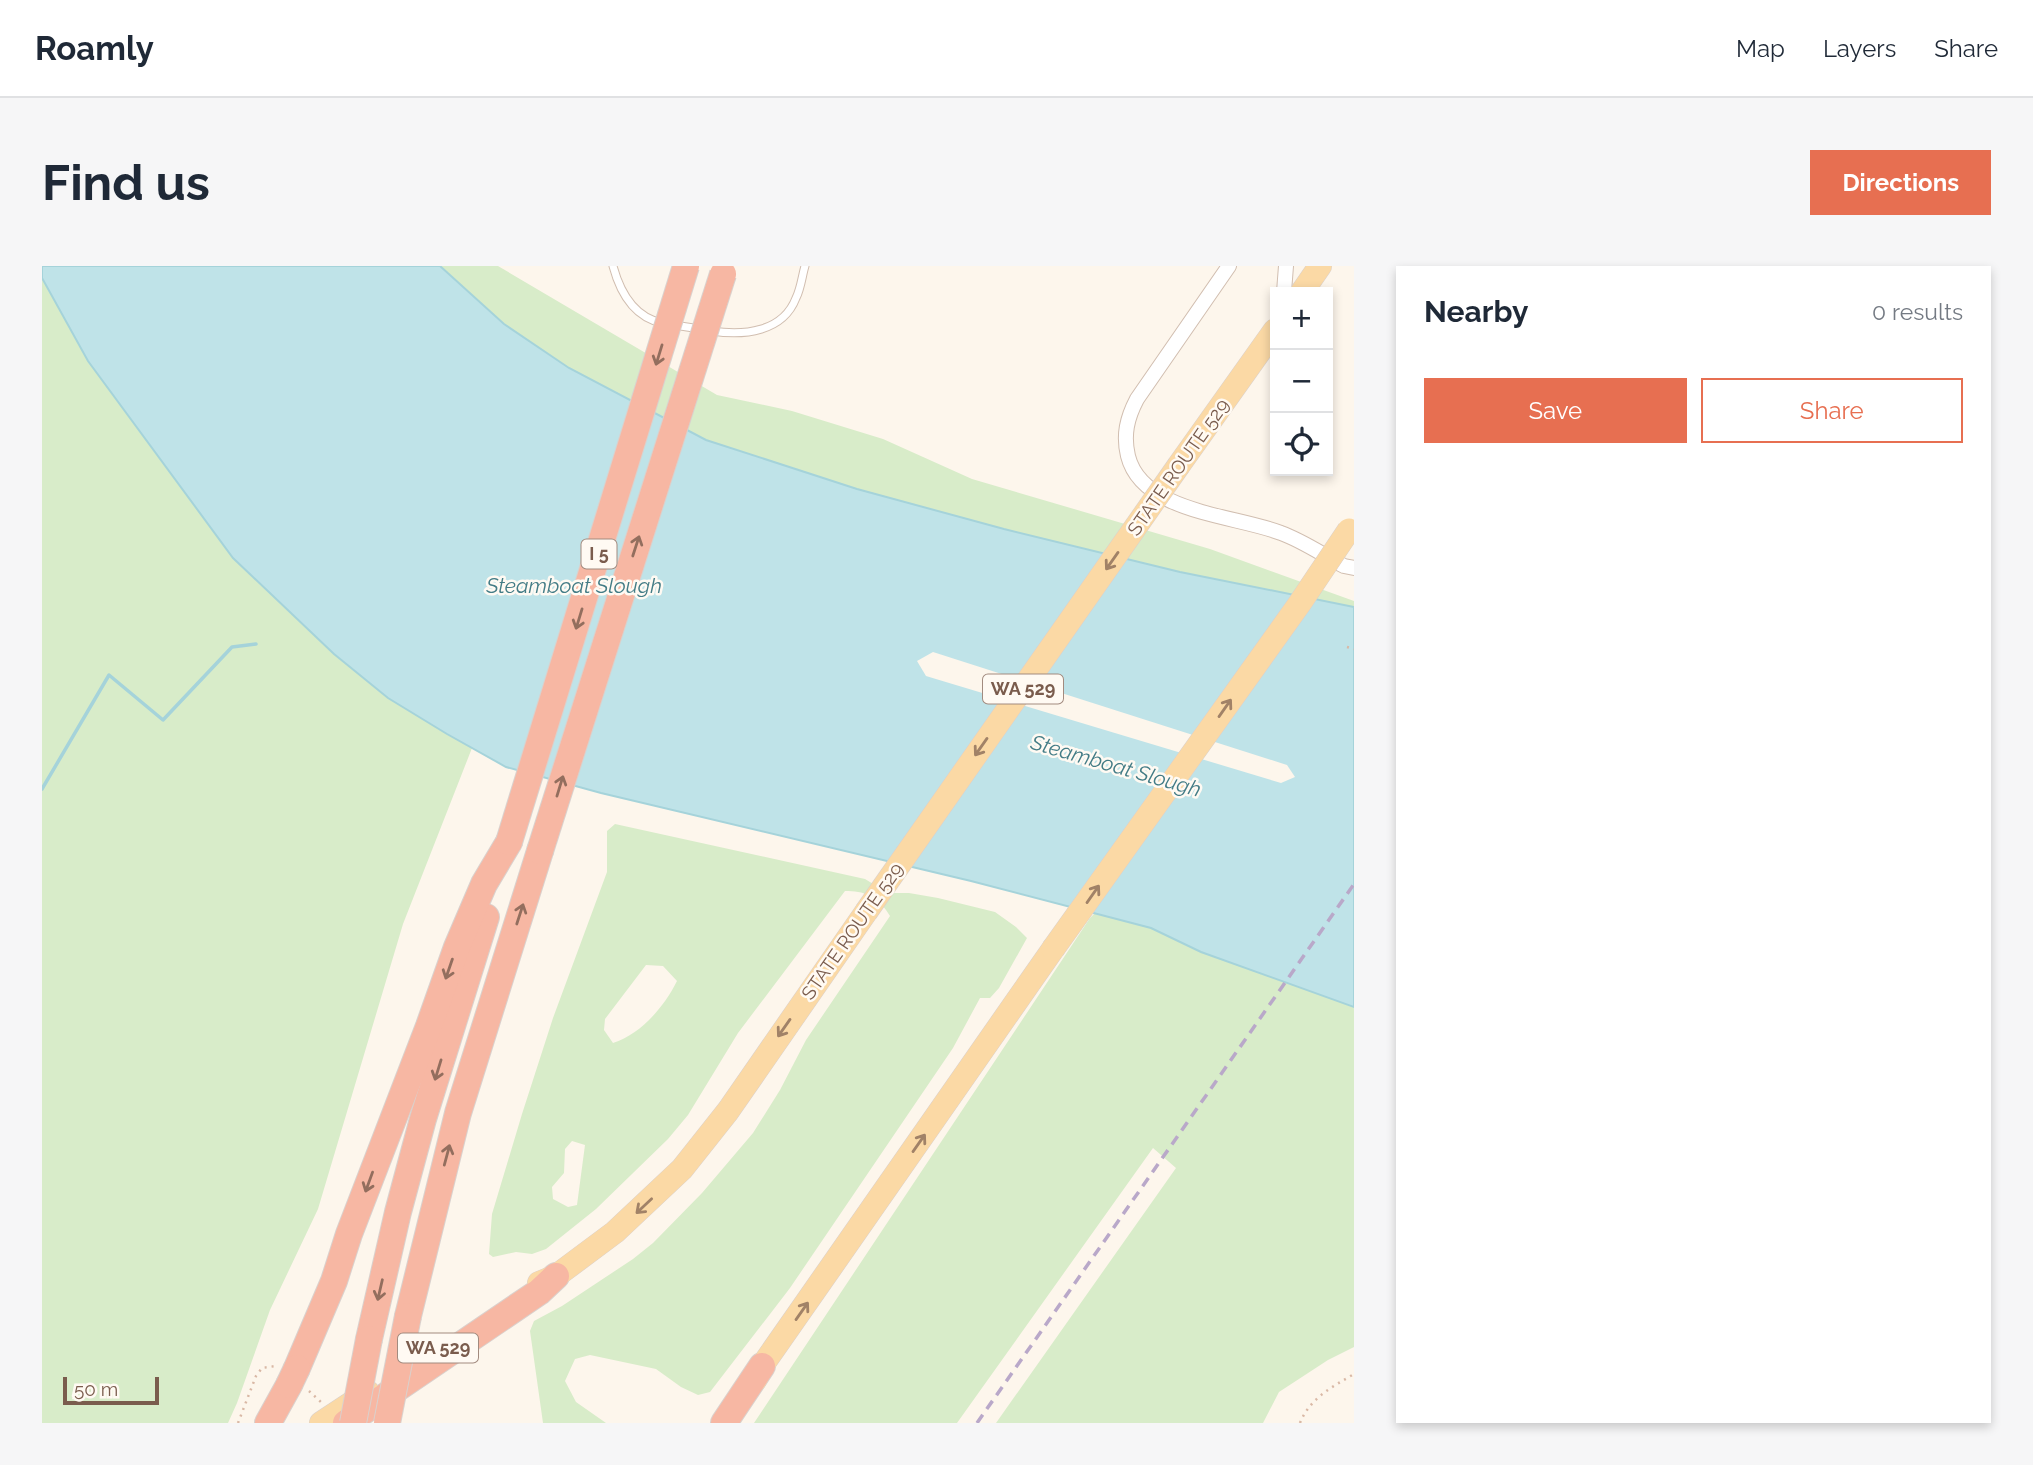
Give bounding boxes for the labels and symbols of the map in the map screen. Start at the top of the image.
one-way arrow [652,343,665,365]
street label: STATE ROUTE 529 [1123,394,1233,540]
one-way arrow [631,535,643,557]
road number: I 5 [582,540,616,568]
one-way arrow [1105,551,1119,570]
water label: Steamboat Slough [485,573,662,598]
one-way arrow [571,608,584,630]
road number: WA 529 [983,674,1063,704]
one-way arrow [1218,699,1232,718]
water label: Steamboat Slough [1027,729,1204,802]
one-way arrow [974,737,988,757]
one-way arrow [554,775,567,797]
street label: STATE ROUTE 529 [797,858,907,1004]
one-way arrow [1085,885,1100,904]
one-way arrow [515,903,527,925]
one-way arrow [442,958,454,980]
one-way arrow [777,1018,791,1037]
one-way arrow [431,1059,444,1081]
one-way arrow [912,1134,926,1153]
one-way arrow [441,1144,454,1167]
one-way arrow [362,1171,374,1193]
one-way arrow [635,1198,653,1214]
one-way arrow [373,1278,386,1301]
one-way arrow [795,1302,809,1321]
road number: WA 529 [398,1334,478,1363]
scale bar [63,1374,159,1406]

